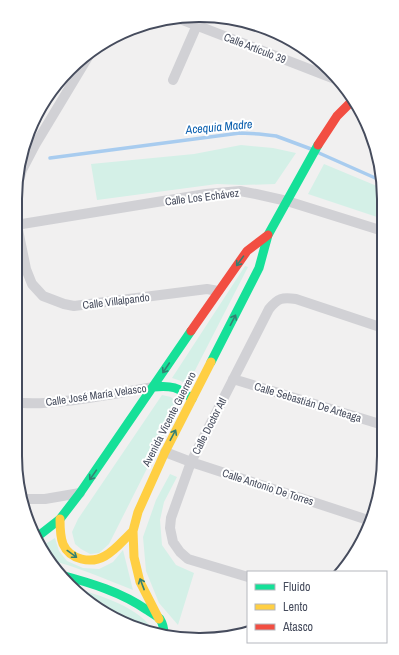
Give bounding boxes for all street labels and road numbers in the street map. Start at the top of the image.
street label: Calle Artículo 39 [222,30,288,66]
street label: Calle Los Echávez [164,185,240,208]
street label: Calle Villalpando [82,290,150,312]
street label: Avenida Vicente Guerrero [139,369,199,470]
street label: Calle Sebastián De Arteaga [253,379,363,425]
street label: Calle José María Velasco [45,381,147,409]
street label: Calle Doctor Atl [189,395,229,457]
street label: Calle Antonio De Torres [221,466,316,509]

